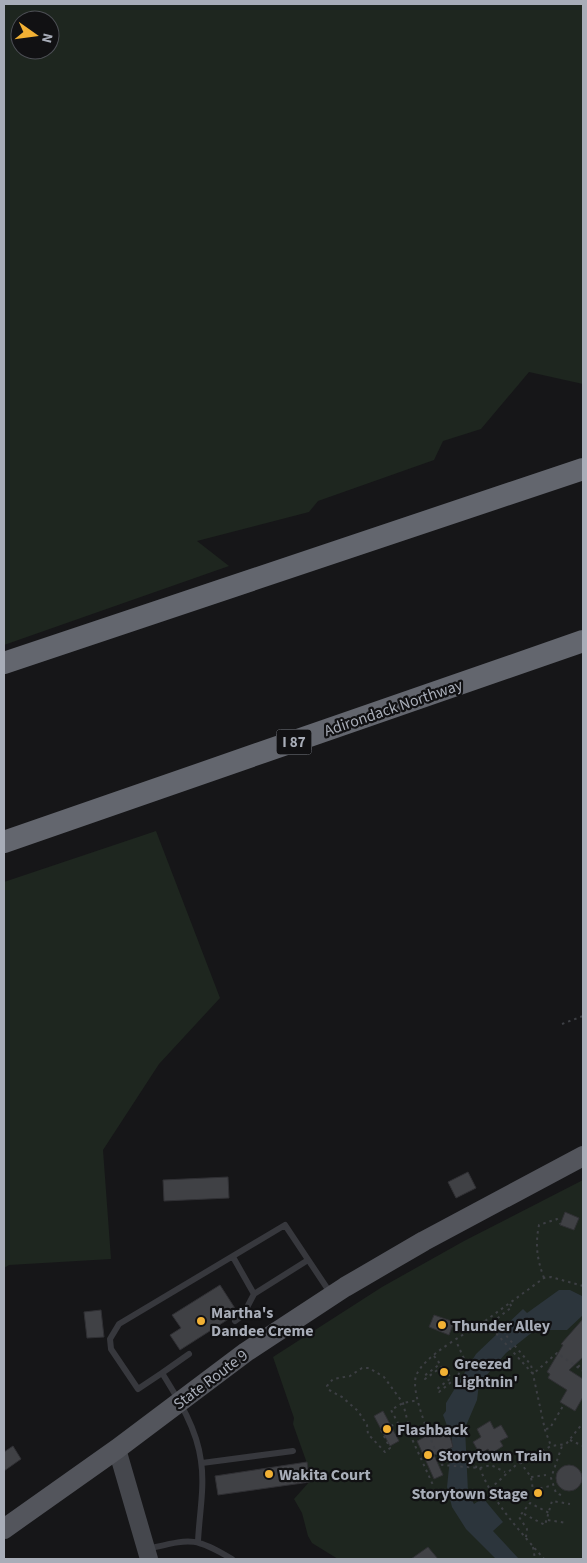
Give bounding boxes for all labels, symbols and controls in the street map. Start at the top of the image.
north arrow [10,10,60,60]
text: N [36,31,57,45]
street label: Adirondack Northway [321,674,466,742]
road number: I 87 [276,730,312,754]
place label: Martha's Dandee Creme [211,1302,314,1342]
marker: Martha's Dandee Creme [195,1315,207,1327]
place label: Thunder Alley [452,1315,551,1337]
marker: Thunder Alley [436,1319,448,1331]
street label: State Route 9 [169,1345,252,1415]
place label: Greezed Lightnin' [454,1353,518,1393]
marker: Greezed Lightnin' [438,1366,450,1378]
place label: Flashback [397,1419,469,1441]
marker: Flashback [381,1423,393,1435]
place label: Storytown Train [438,1445,551,1467]
marker: Storytown Train [422,1449,434,1461]
place label: Wakita Court [279,1464,371,1486]
marker: Wakita Court [263,1468,275,1480]
place label: Storytown Stage [411,1483,528,1505]
marker: Storytown Stage [532,1487,544,1499]

